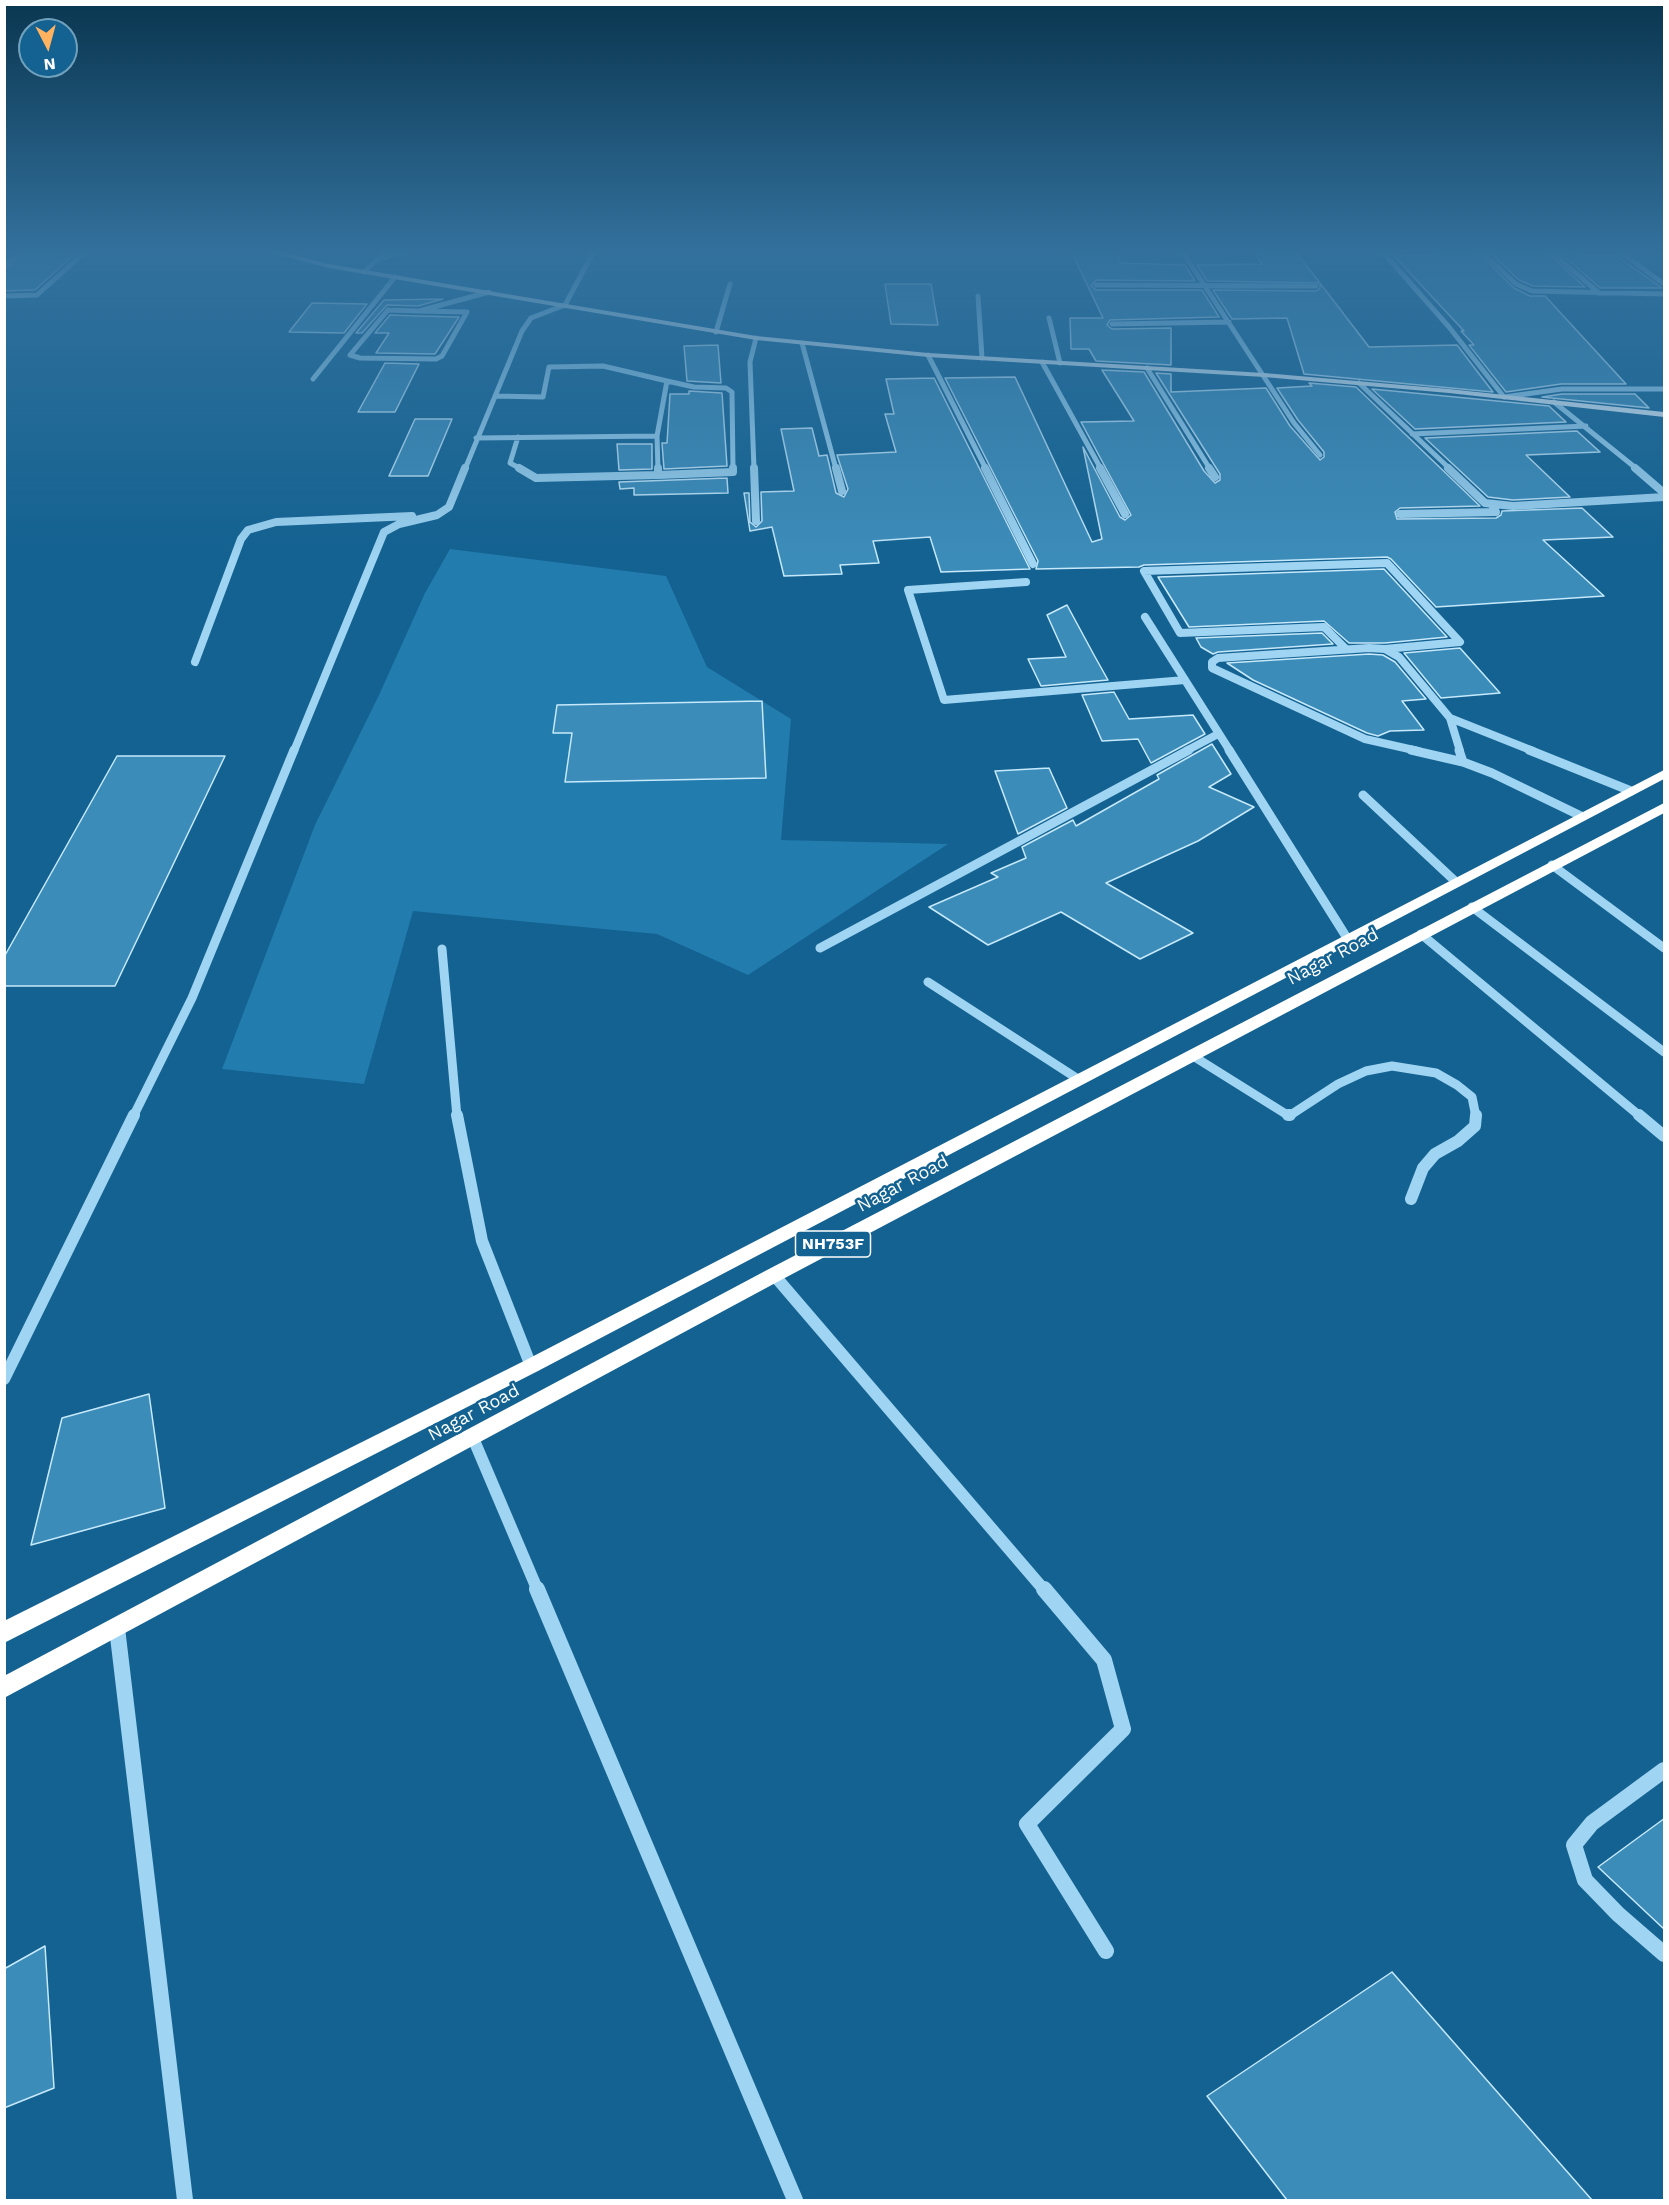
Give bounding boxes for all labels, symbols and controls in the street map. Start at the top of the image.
north arrow [18,18,78,78]
text: N [43,54,57,74]
street label: Nagar Road [1284,924,1382,990]
street label: Nagar Road [854,1151,952,1217]
road number: NH753F [796,1231,870,1257]
street label: Nagar Road [425,1380,523,1446]

